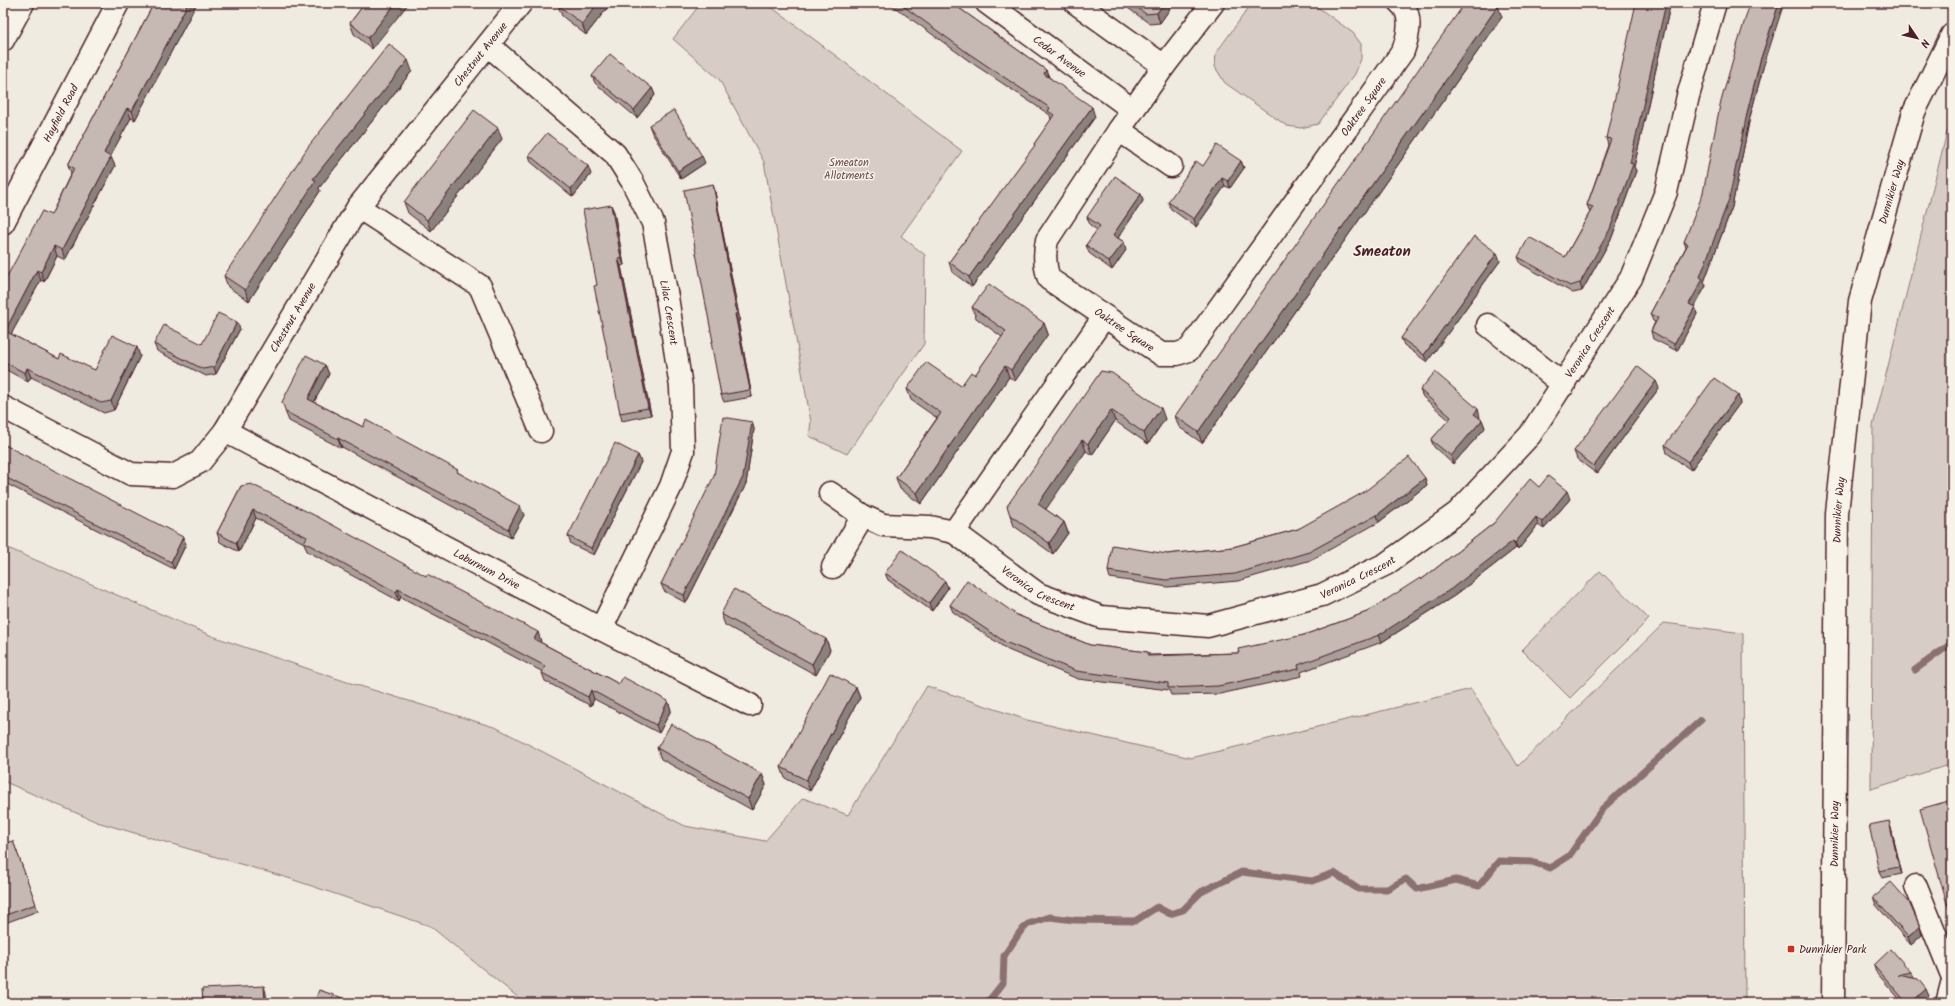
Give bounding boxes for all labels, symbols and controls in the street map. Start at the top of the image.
street label: Chestnut Avenue [449,18,513,91]
north arrow [1897,18,1937,58]
street label: Cedar Avenue [1028,31,1090,83]
text: N [1915,35,1934,51]
street label: Oaktree Square [1337,74,1392,141]
street label: Hayfield Road [39,81,84,146]
park label: Smeaton Allotments [824,154,874,185]
street label: Dunnikier Way [1874,157,1910,226]
district label: Smeaton [1353,240,1411,264]
street label: Lilac Crescent [654,278,682,347]
street label: Chestnut Avenue [266,279,321,356]
street label: Veronica Crescent [1561,303,1621,382]
street label: Oaktree Square [1090,304,1158,357]
street label: Dunnikier Way [1829,475,1851,543]
street label: Laburnum Drive [450,545,523,595]
street label: Veronica Crescent [1317,551,1400,605]
street label: Veronica Crescent [997,562,1078,617]
street label: Dunnikier Way [1826,800,1845,867]
place label: Dunnikier Park [1799,941,1867,959]
marker: Dunnikier Park [1786,944,1796,954]

